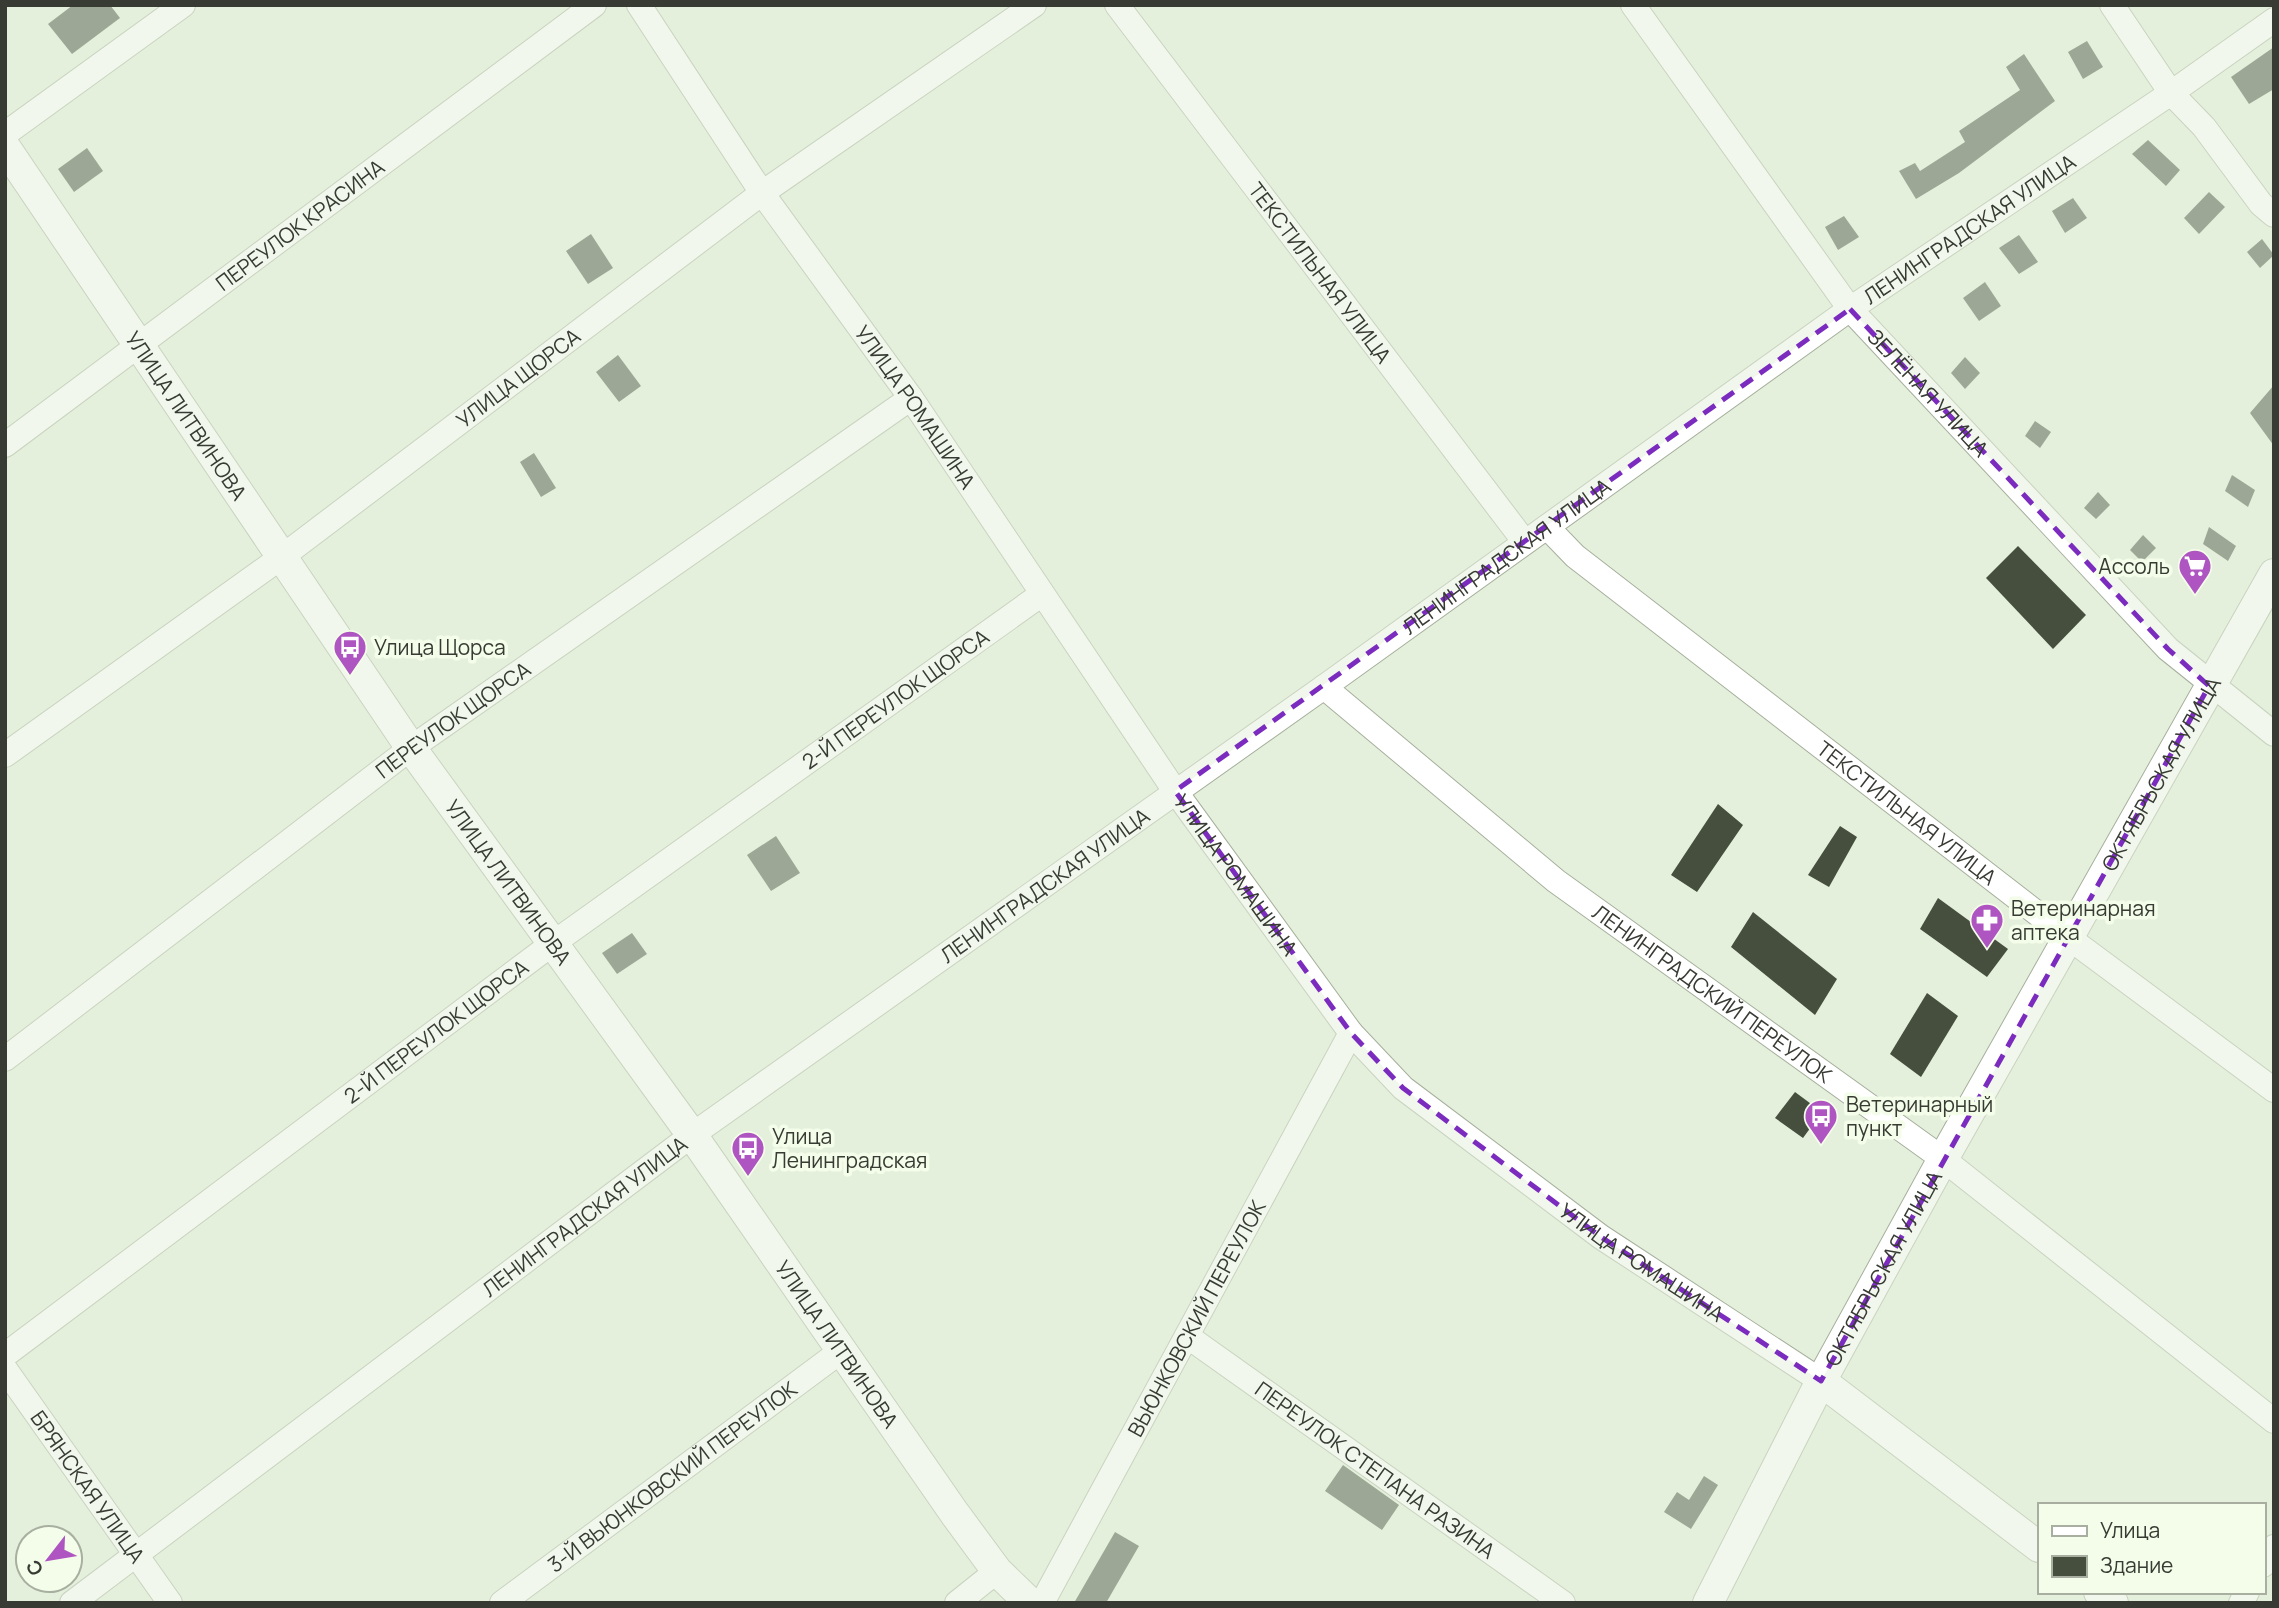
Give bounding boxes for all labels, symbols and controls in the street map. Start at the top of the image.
street label: ЛЕНИНГРАДСКАЯ УЛИЦА [1858,147,2081,310]
street label: ПЕРЕУЛОК КРАСИНА [210,153,390,297]
street label: ТЕКСТИЛЬНАЯ УЛИЦА [1243,177,1398,369]
street label: УЛИЦА РОМАШИНА [849,320,982,494]
street label: УЛИЦА ЩОРСА [451,322,586,434]
street label: ЗЕЛЁНАЯ УЛИЦА [1861,323,1995,463]
street label: УЛИЦА ЛИТВИНОВА [119,326,253,505]
street label: ЛЕНИНГРАДСКАЯ УЛИЦА [1397,472,1616,640]
supermarket icon: Ассоль [2176,547,2214,596]
place label: Ассоль [2098,552,2170,580]
street label: 2-Й ПЕРЕУЛОК ЩОРСА [796,622,994,775]
bus stop icon: Улица Щорса [331,628,369,677]
place label: Улица Щорса [374,633,506,661]
street label: ПЕРЕУЛОК ЩОРСА [370,655,536,784]
street label: ОКТЯБРЬСКАЯ УЛИЦА [2095,672,2227,876]
street label: ТЕКСТИЛЬНАЯ УЛИЦА [1811,734,2003,891]
street label: УЛИЦА РОМАШИНА [1168,788,1304,961]
street label: УЛИЦА ЛИТВИНОВА [439,794,578,970]
street label: ЛЕНИНГРАДСКАЯ УЛИЦА [934,801,1155,969]
place label: Ветеринарная аптека [2011,894,2156,946]
street label: ЛЕНИНГРАДСКИЙ ПЕРЕУЛОК [1587,898,1838,1089]
pharmacy icon: Ветеринарная аптека [1968,901,2006,950]
street label: 2-Й ПЕРЕУЛОК ЩОРСА [338,953,534,1110]
place label: Ветеринарный пункт [1846,1090,1993,1142]
bus stop icon: Ветеринарный пункт [1802,1097,1840,1146]
place label: Улица Ленинградская [772,1122,927,1174]
bus stop icon: Улица Ленинградская [729,1129,767,1178]
street label: ЛЕНИНГРАДСКАЯ УЛИЦА [476,1130,693,1303]
street label: ОКТЯБРЬСКАЯ УЛИЦА [1818,1165,1948,1371]
street label: ВЬЮНКОВСКИЙ ПЕРЕУЛОК [1121,1195,1272,1441]
street label: УЛИЦА РОМАШИНА [1554,1196,1729,1328]
street label: УЛИЦА ЛИТВИНОВА [769,1255,905,1433]
street label: 3-Й ВЬЮНКОВСКИЙ ПЕРЕУЛОК [542,1374,803,1578]
street label: ПЕРЕУЛОК СТЕПАНА РАЗИНА [1250,1375,1501,1565]
street label: БРЯНСКАЯ УЛИЦА [25,1405,149,1567]
legend [2038,1503,2265,1594]
text: Улица [2100,1516,2160,1544]
north arrow [14,1524,84,1594]
text: Здание [2100,1551,2173,1579]

